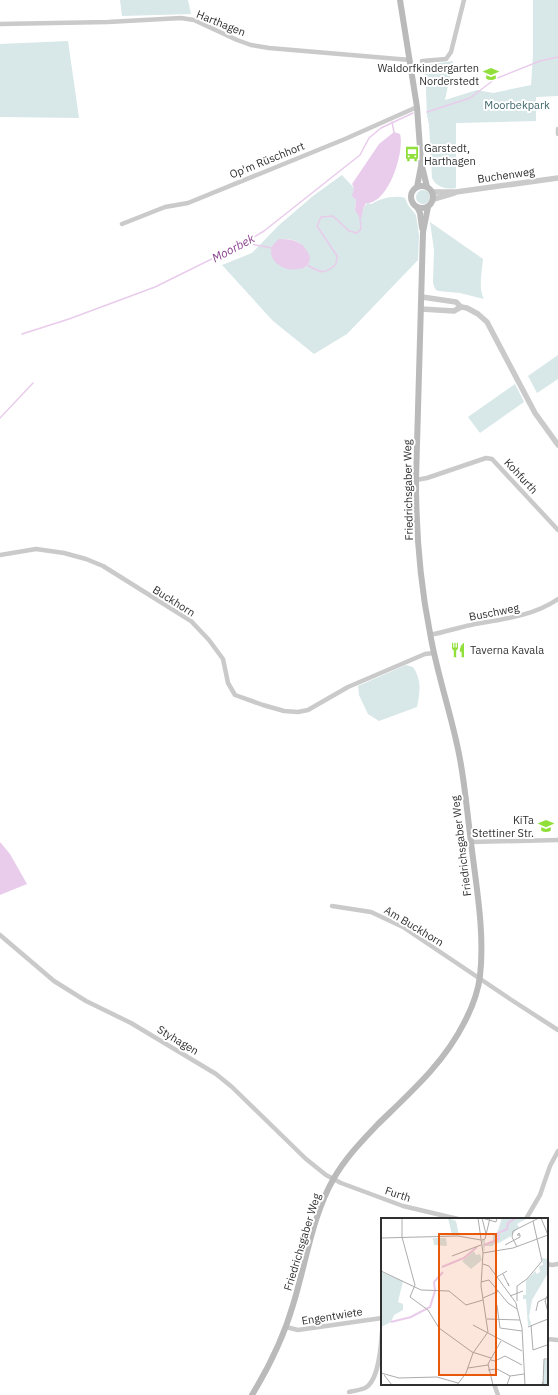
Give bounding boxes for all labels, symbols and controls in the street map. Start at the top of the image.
street label: Harthagen [194,7,248,39]
place label: Waldorfkindergarten Norderstedt [377,61,479,88]
school or university icon: Waldorfkindergarten Norderstedt [482,65,500,83]
park label: Moorbekpark [484,98,550,112]
street label: Op'm Rüschhort [227,139,307,181]
place label: Garstedt, Harthagen [424,141,476,168]
bus stop icon: Garstedt, Harthagen [403,145,421,163]
street label: Buchenweg [476,164,536,186]
water label: Moorbek [209,230,258,265]
street label: Friedrichsgaber Weg [400,439,416,541]
street label: Kohfurth [501,455,541,497]
street label: Buckhorn [150,582,198,620]
street label: Buschweg [468,600,520,624]
restaurant icon: Taverna Kavala [449,641,467,659]
place label: Taverna Kavala [470,643,544,657]
street label: Friedrichsgaber Weg [448,795,474,897]
place label: KiTa Stettiner Str. [472,813,534,840]
school or university icon: KiTa Stettiner Str. [537,817,555,835]
street label: Am Buckhorn [382,903,446,949]
street label: Styhagen [155,1022,201,1058]
street label: Furth [383,1183,413,1205]
street label: Friedrichsgaber Weg [281,1191,324,1292]
inset map [381,1218,548,1385]
street label: Engentwiete [300,1304,364,1328]

